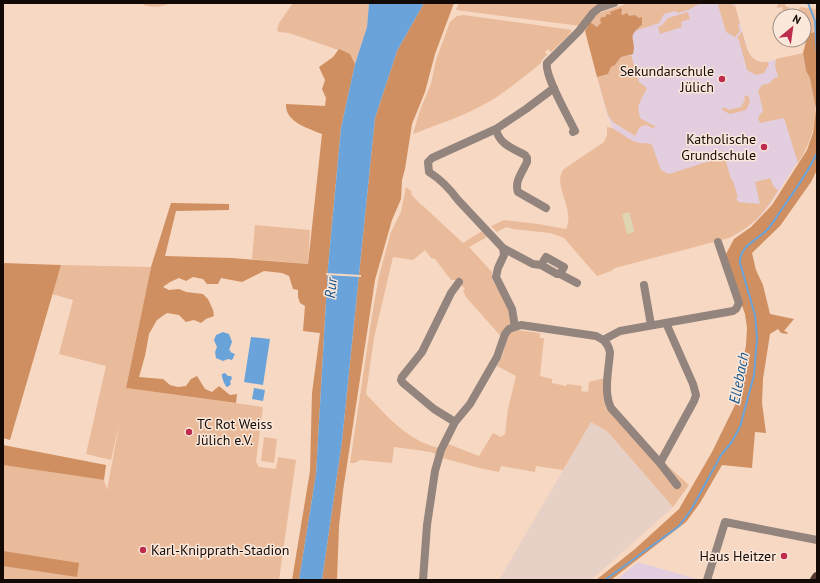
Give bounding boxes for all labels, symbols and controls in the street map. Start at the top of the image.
north arrow [772,8,812,48]
text: N [790,11,803,27]
place label: Sekundarschule Jülich [620,62,714,96]
marker: Sekundarschule Jülich [717,74,727,84]
place label: Katholische Grundschule [681,130,756,164]
marker: Katholische Grundschule [759,142,769,152]
water label: Rur [320,276,341,299]
water label: Ellebach [724,350,753,405]
place label: TC Rot Weiss Jülich e.V. [196,415,272,449]
marker: TC Rot Weiss Jülich e.V. [184,427,194,437]
place label: Karl-Knipprath-Stadion [151,541,289,559]
marker: Karl-Knipprath-Stadion [138,545,148,555]
place label: Haus Heitzer [700,547,776,565]
marker: Haus Heitzer [779,551,789,561]

